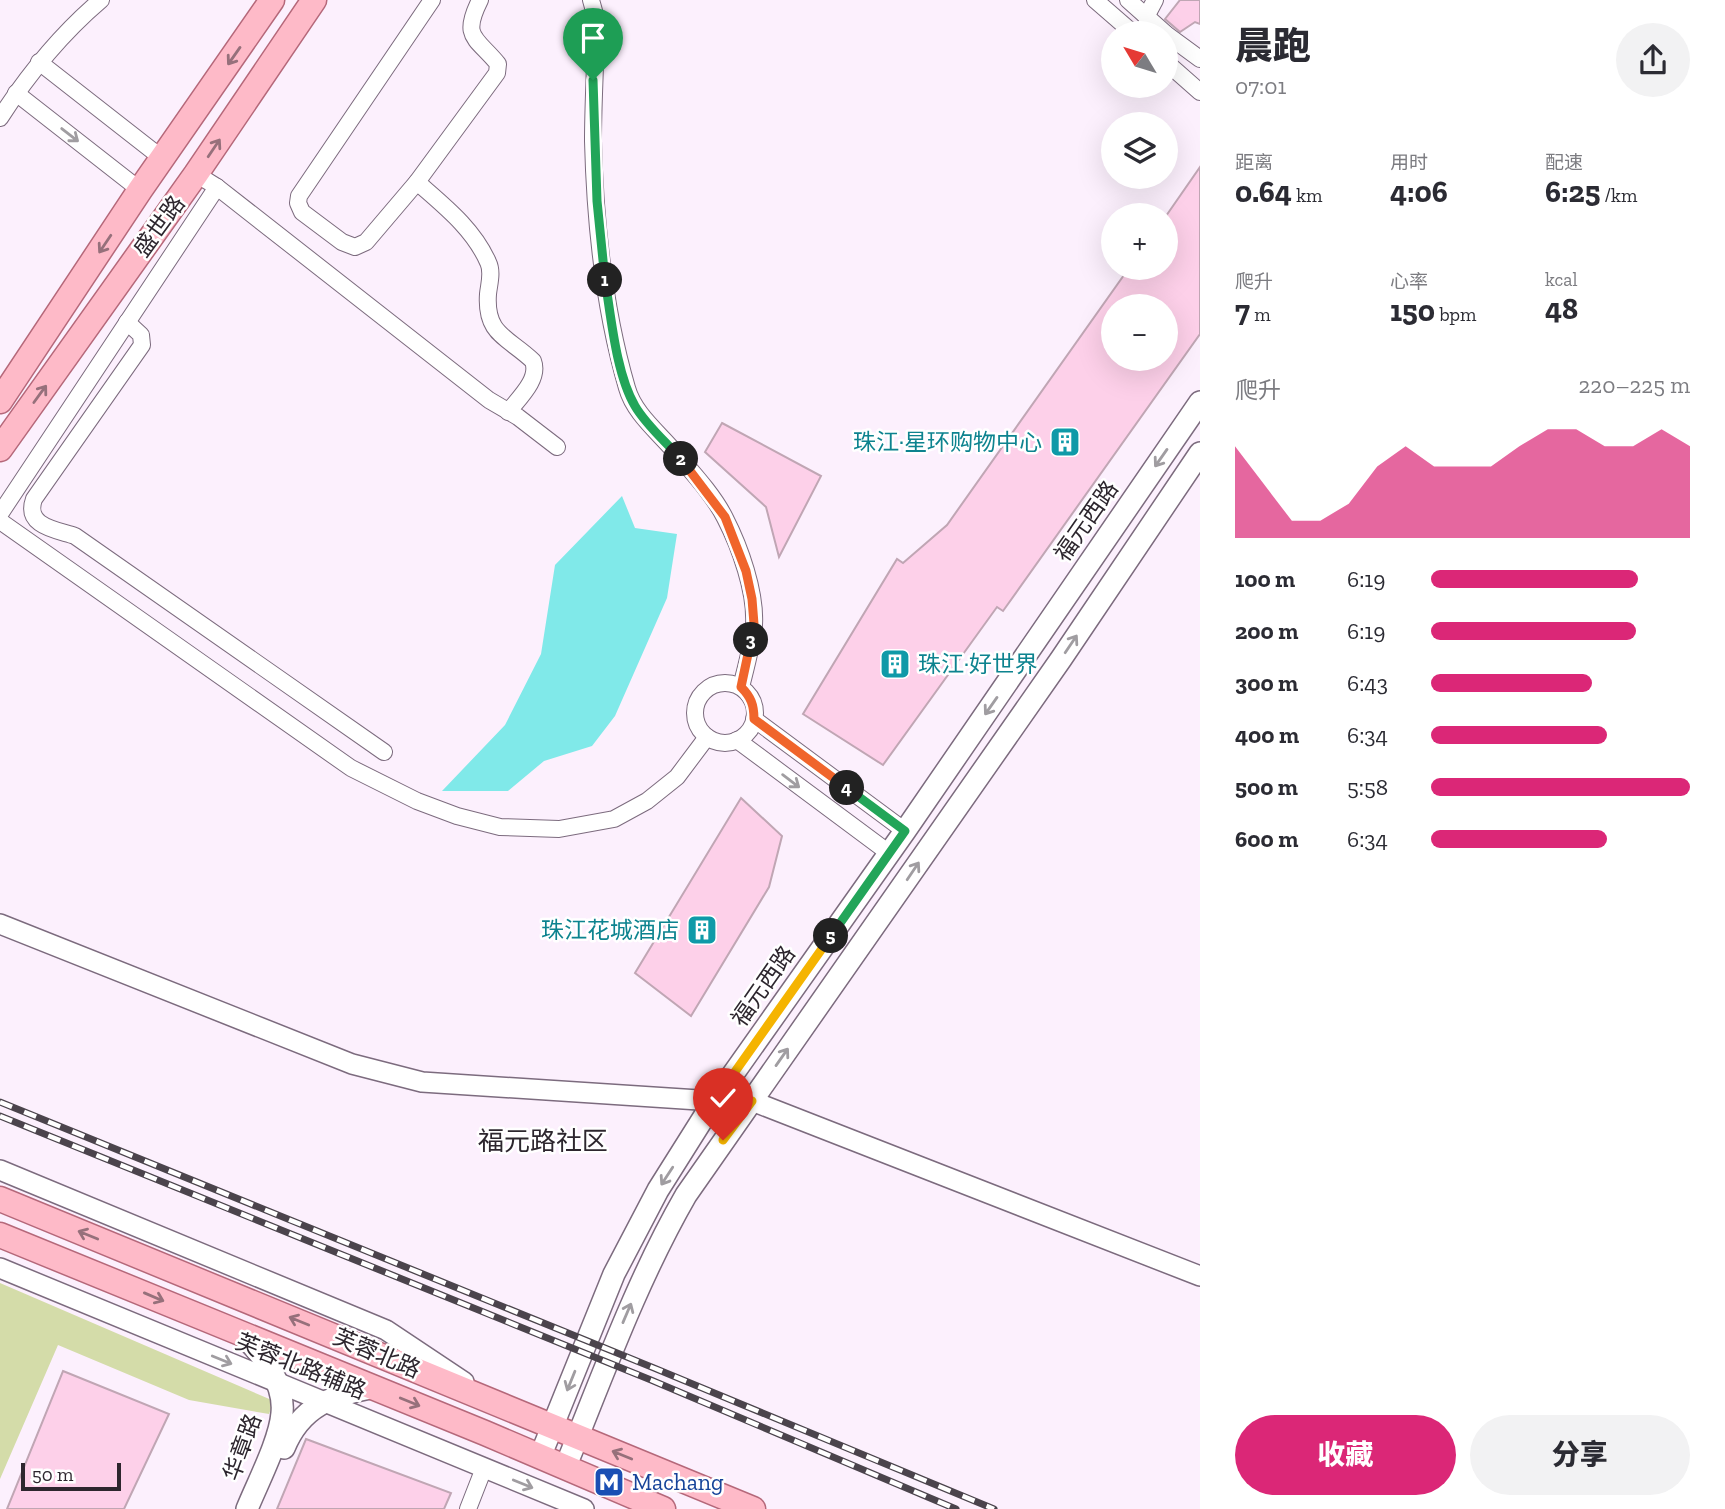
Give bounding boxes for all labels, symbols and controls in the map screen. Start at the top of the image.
pin [563,8,623,80]
icon: arrive [574,19,612,57]
north arrow [1101,21,1178,98]
map controls [1101,21,1178,371]
text: 晨跑 [1235,23,1311,69]
button: share [1616,23,1690,97]
one-way arrow [227,46,241,65]
text: 07:01 [1235,72,1286,100]
button: layers [1101,112,1178,189]
one-way arrow [60,127,79,142]
one-way arrow [207,139,221,158]
text: 距离 [1235,151,1273,174]
text: 用时 [1390,151,1428,174]
text: 配速 [1545,151,1583,174]
text: 0.64 [1235,174,1292,210]
text: 4:06 [1390,174,1448,210]
text: 6:25 [1545,174,1600,210]
text: km [1292,184,1322,207]
text: /km [1600,184,1637,207]
street label: 盛世路 [127,190,191,262]
button: + [1101,203,1178,280]
one-way arrow [97,233,111,253]
pin: 1 [588,262,622,298]
text: 1 [601,268,608,291]
text: kcal [1545,268,1578,291]
text: 爬升 [1235,270,1273,293]
text: 心率 [1390,270,1428,293]
text: 48 [1545,291,1578,327]
text: 7 [1235,293,1250,329]
text: 150 [1390,293,1435,329]
button: − [1101,294,1178,371]
text: m [1250,303,1271,326]
text: bpm [1435,303,1476,326]
text: 220–225 m [1579,371,1690,399]
text: 爬升 [1235,376,1281,404]
one-way arrow [33,385,47,404]
building icon: 珠江·星环购物中心 [1048,425,1082,459]
place label: 珠江·星环购物中心 [853,428,1042,456]
pin: 2 [664,442,698,476]
text: 2 [675,447,686,470]
one-way arrow [1154,448,1168,467]
street label: 福元西路 [1048,475,1124,567]
text: 100 m [1235,565,1295,593]
text: 6:19 [1347,565,1385,593]
text: 200 m [1235,617,1298,645]
text: 6:19 [1347,617,1385,645]
pin: 3 [734,622,768,658]
text: 3 [745,628,756,651]
one-way arrow [1064,635,1078,654]
building icon: 珠江·好世界 [878,647,912,681]
place label: 珠江·好世界 [918,650,1038,678]
text: 300 m [1235,669,1298,697]
text: 6:43 [1347,669,1388,697]
one-way arrow [984,696,998,715]
text: 400 m [1235,721,1299,749]
text: 6:34 [1347,721,1388,749]
pin: 4 [830,770,864,806]
text: 500 m [1235,773,1298,801]
text: 5:58 [1347,773,1388,801]
one-way arrow [782,774,800,789]
text: 4 [841,776,852,799]
text: 600 m [1235,825,1298,853]
text: 6:34 [1347,825,1388,853]
one-way arrow [906,862,920,881]
building icon: 珠江花城酒店 [685,913,719,947]
place label: 珠江花城酒店 [541,916,679,944]
pin: 5 [814,918,848,954]
text: 5 [826,924,835,947]
street label: 福元西路 [725,940,801,1032]
one-way arrow [775,1048,789,1067]
pin [693,1068,753,1140]
icon: check [704,1079,742,1117]
district label: 福元路社区 [478,1125,608,1157]
one-way arrow [659,1165,673,1185]
one-way arrow [78,1228,100,1241]
one-way arrow [143,1292,164,1305]
one-way arrow [621,1303,634,1325]
one-way arrow [288,1314,310,1327]
street label: 芙蓉北路 [329,1322,425,1384]
street label: 芙蓉北路辅路 [232,1327,370,1405]
one-way arrow [210,1354,232,1367]
one-way arrow [563,1370,576,1392]
one-way arrow [399,1396,420,1409]
street label: 华章路 [217,1410,267,1484]
button: 收藏 [1235,1415,1456,1495]
button: 分享 [1470,1415,1690,1495]
one-way arrow [612,1448,633,1461]
scale bar [21,1460,121,1492]
text: 50 m [32,1463,73,1486]
metro station icon: Machang [592,1465,626,1499]
place label: Machang [632,1468,724,1496]
one-way arrow [511,1478,533,1491]

